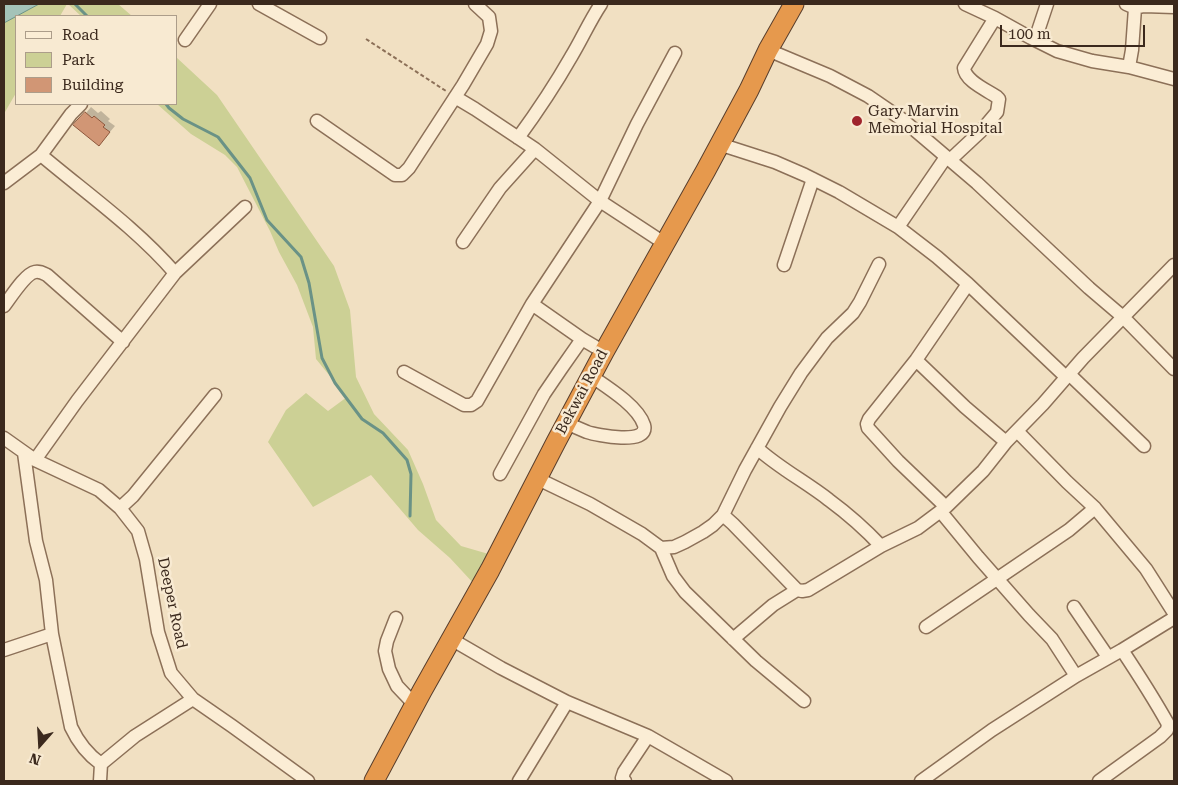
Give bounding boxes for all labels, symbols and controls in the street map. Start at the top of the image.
legend [15,15,178,105]
scale bar [1003,15,1148,47]
text: 100 m [1008,25,1051,43]
text: Road [62,26,99,44]
text: Park [62,51,95,69]
text: Building [62,76,123,94]
place label: Gary Marvin Memorial Hospital [868,103,1002,138]
marker: Gary Marvin Memorial Hospital [850,114,864,128]
street label: Bekwai Road [552,347,612,437]
street label: Deeper Road [154,556,190,650]
north arrow [15,720,65,770]
text: N [27,750,43,769]

